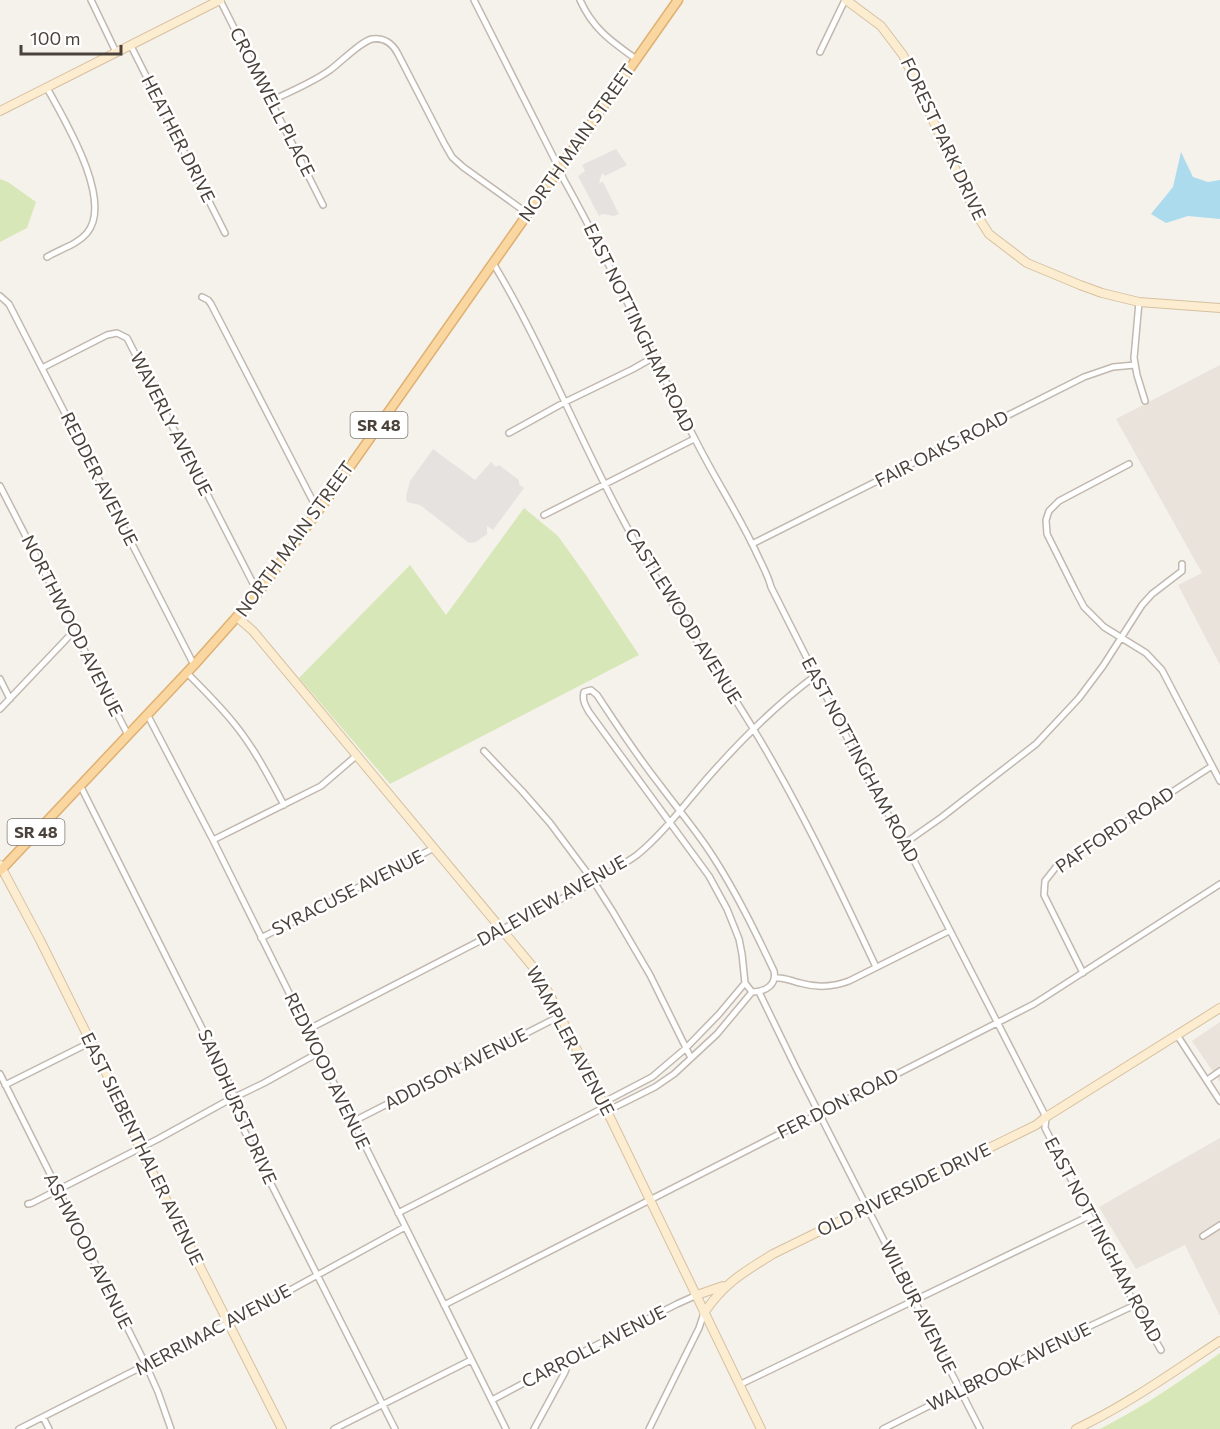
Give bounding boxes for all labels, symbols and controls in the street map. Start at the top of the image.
scale bar [21,18,122,56]
street label: CROMWELL PLACE [226,23,320,180]
text: 100 m [30,27,80,49]
street label: FOREST PARK DRIVE [897,54,991,223]
street label: NORTH MAIN STREET [514,60,639,225]
street label: HEATHER DRIVE [137,71,220,206]
street label: EAST NOTTINGHAM ROAD [580,220,700,435]
street label: WAVERLY AVENUE [126,348,218,499]
street label: FAIR OAKS ROAD [871,405,1012,491]
street label: REDDER AVENUE [57,408,143,549]
road number: SR 48 [350,412,407,438]
street label: NORTH MAIN STREET [230,456,358,621]
street label: CASTLEWOOD AVENUE [621,523,747,707]
street label: NORTHWOOD AVENUE [18,531,128,720]
street label: EAST NOTTINGHAM ROAD [797,653,924,866]
street label: PAFFORD ROAD [1051,781,1178,877]
road number: SR 48 [8,819,64,845]
street label: SYRACUSE AVENUE [268,844,427,940]
street label: DALEVIEW AVENUE [473,850,630,950]
street label: WAMPLER AVENUE [522,962,620,1119]
street label: REDWOOD AVENUE [280,989,375,1152]
street label: ADDISON AVENUE [380,1022,531,1114]
street label: SANDHURST DRIVE [194,1026,282,1187]
street label: EAST SIEBENTHALER AVENUE [77,1029,209,1268]
street label: FER DON ROAD [773,1063,902,1143]
street label: EAST NOTTINGHAM ROAD [1040,1133,1167,1346]
street label: OLD RIVERSIDE DRIVE [813,1138,994,1241]
street label: ASHWOOD AVENUE [40,1169,138,1332]
street label: WILBUR AVENUE [876,1237,962,1376]
street label: MERRIMAC AVENUE [131,1279,294,1380]
street label: CARROLL AVENUE [518,1300,669,1392]
street label: WALBROOK AVENUE [923,1317,1094,1415]

